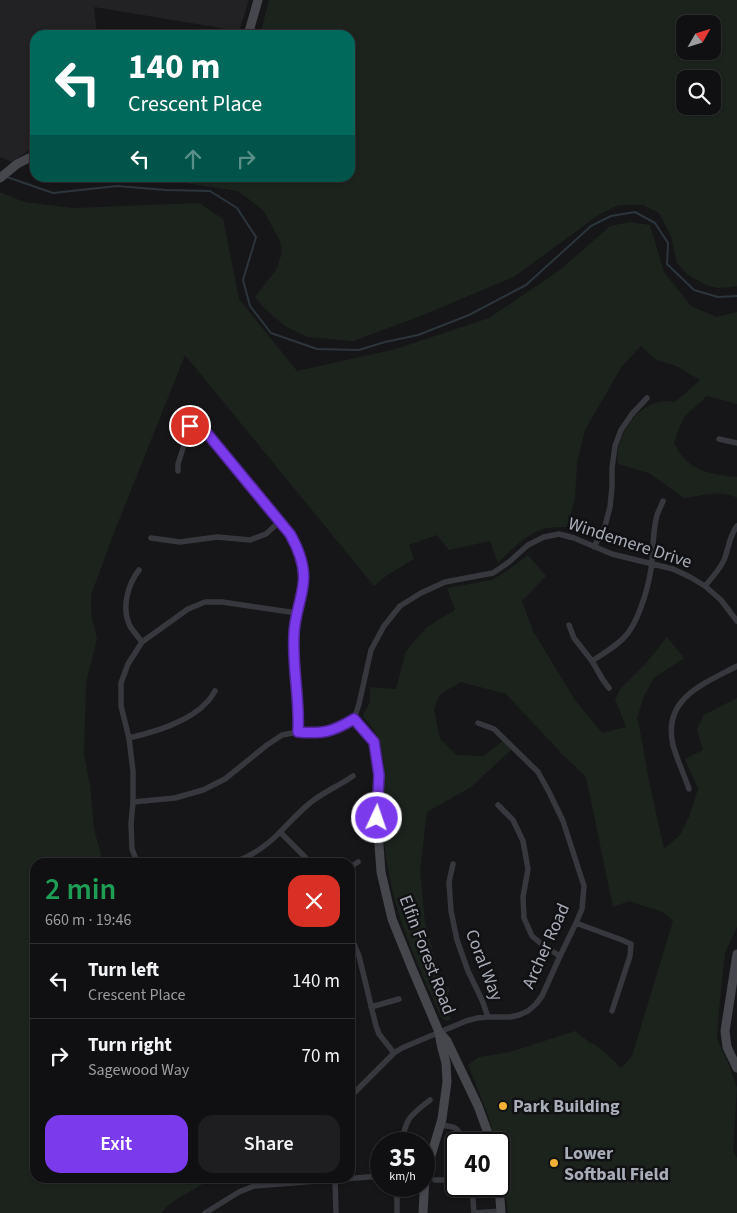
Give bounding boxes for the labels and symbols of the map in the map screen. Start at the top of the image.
north arrow [676,15,721,60]
pin [169,405,211,447]
street label: Windemere Drive [565,511,695,575]
position arrow [350,791,402,843]
street label: Elfin Forest Road [393,892,461,1018]
street label: Archer Road [516,899,576,993]
street label: Coral Way [459,926,509,1005]
place label: Park Building [513,1094,620,1119]
marker: Park Building [497,1100,509,1112]
speed limit sign: 40 [445,1132,510,1197]
place label: Lower Softball Field [564,1141,669,1187]
marker: Lower Softball Field [548,1157,560,1169]

